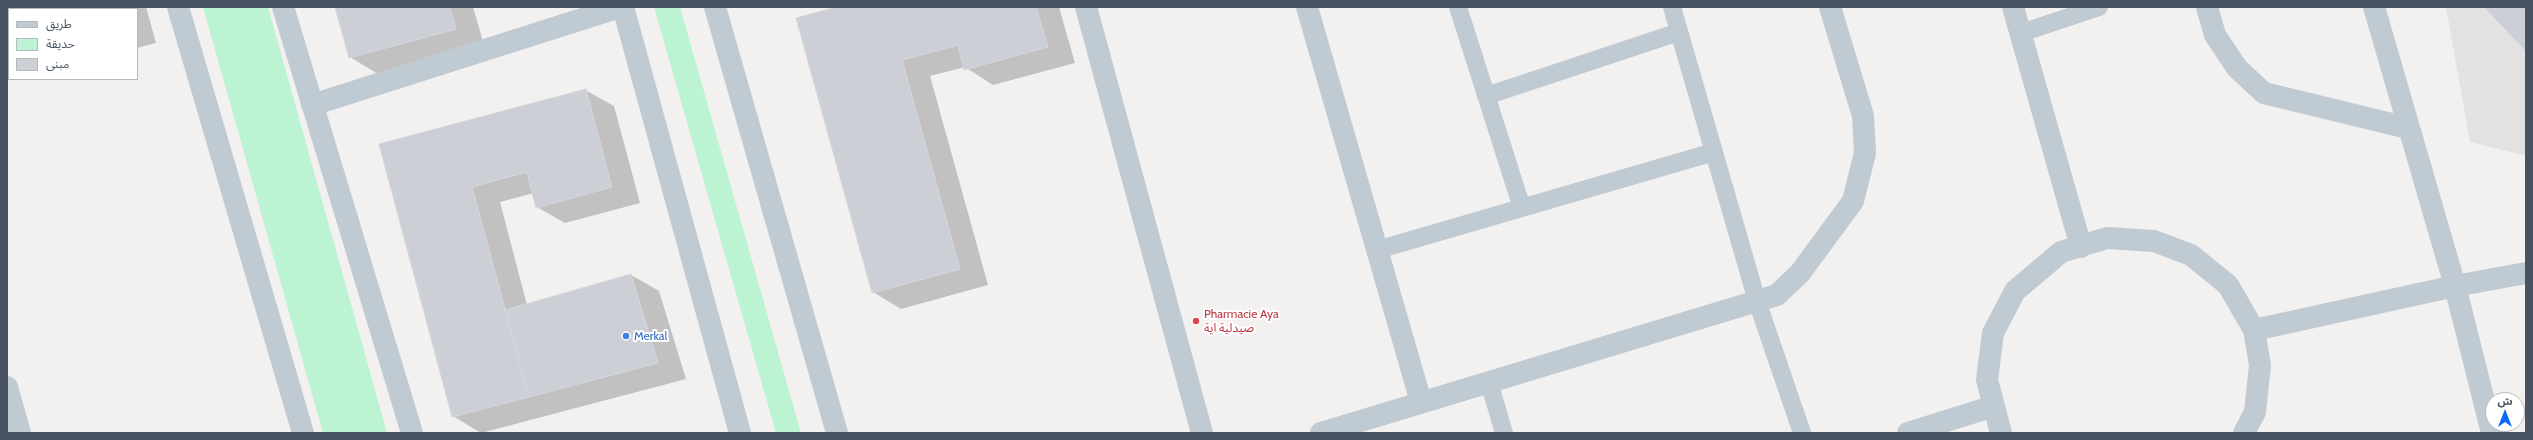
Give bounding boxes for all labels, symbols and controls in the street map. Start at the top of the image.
legend [8,8,138,80]
text: طريق [46,16,72,31]
text: حديقة [46,36,75,51]
text: مبنى [46,56,69,71]
place label: Pharmacie Aya صيدلية اية [1204,307,1279,335]
marker: Pharmacie Aya صيدلية اية [1191,316,1201,326]
place label: Merkal [634,329,667,343]
marker: Merkal [621,331,631,341]
north arrow [2485,392,2525,432]
text: ش [2497,394,2513,408]

